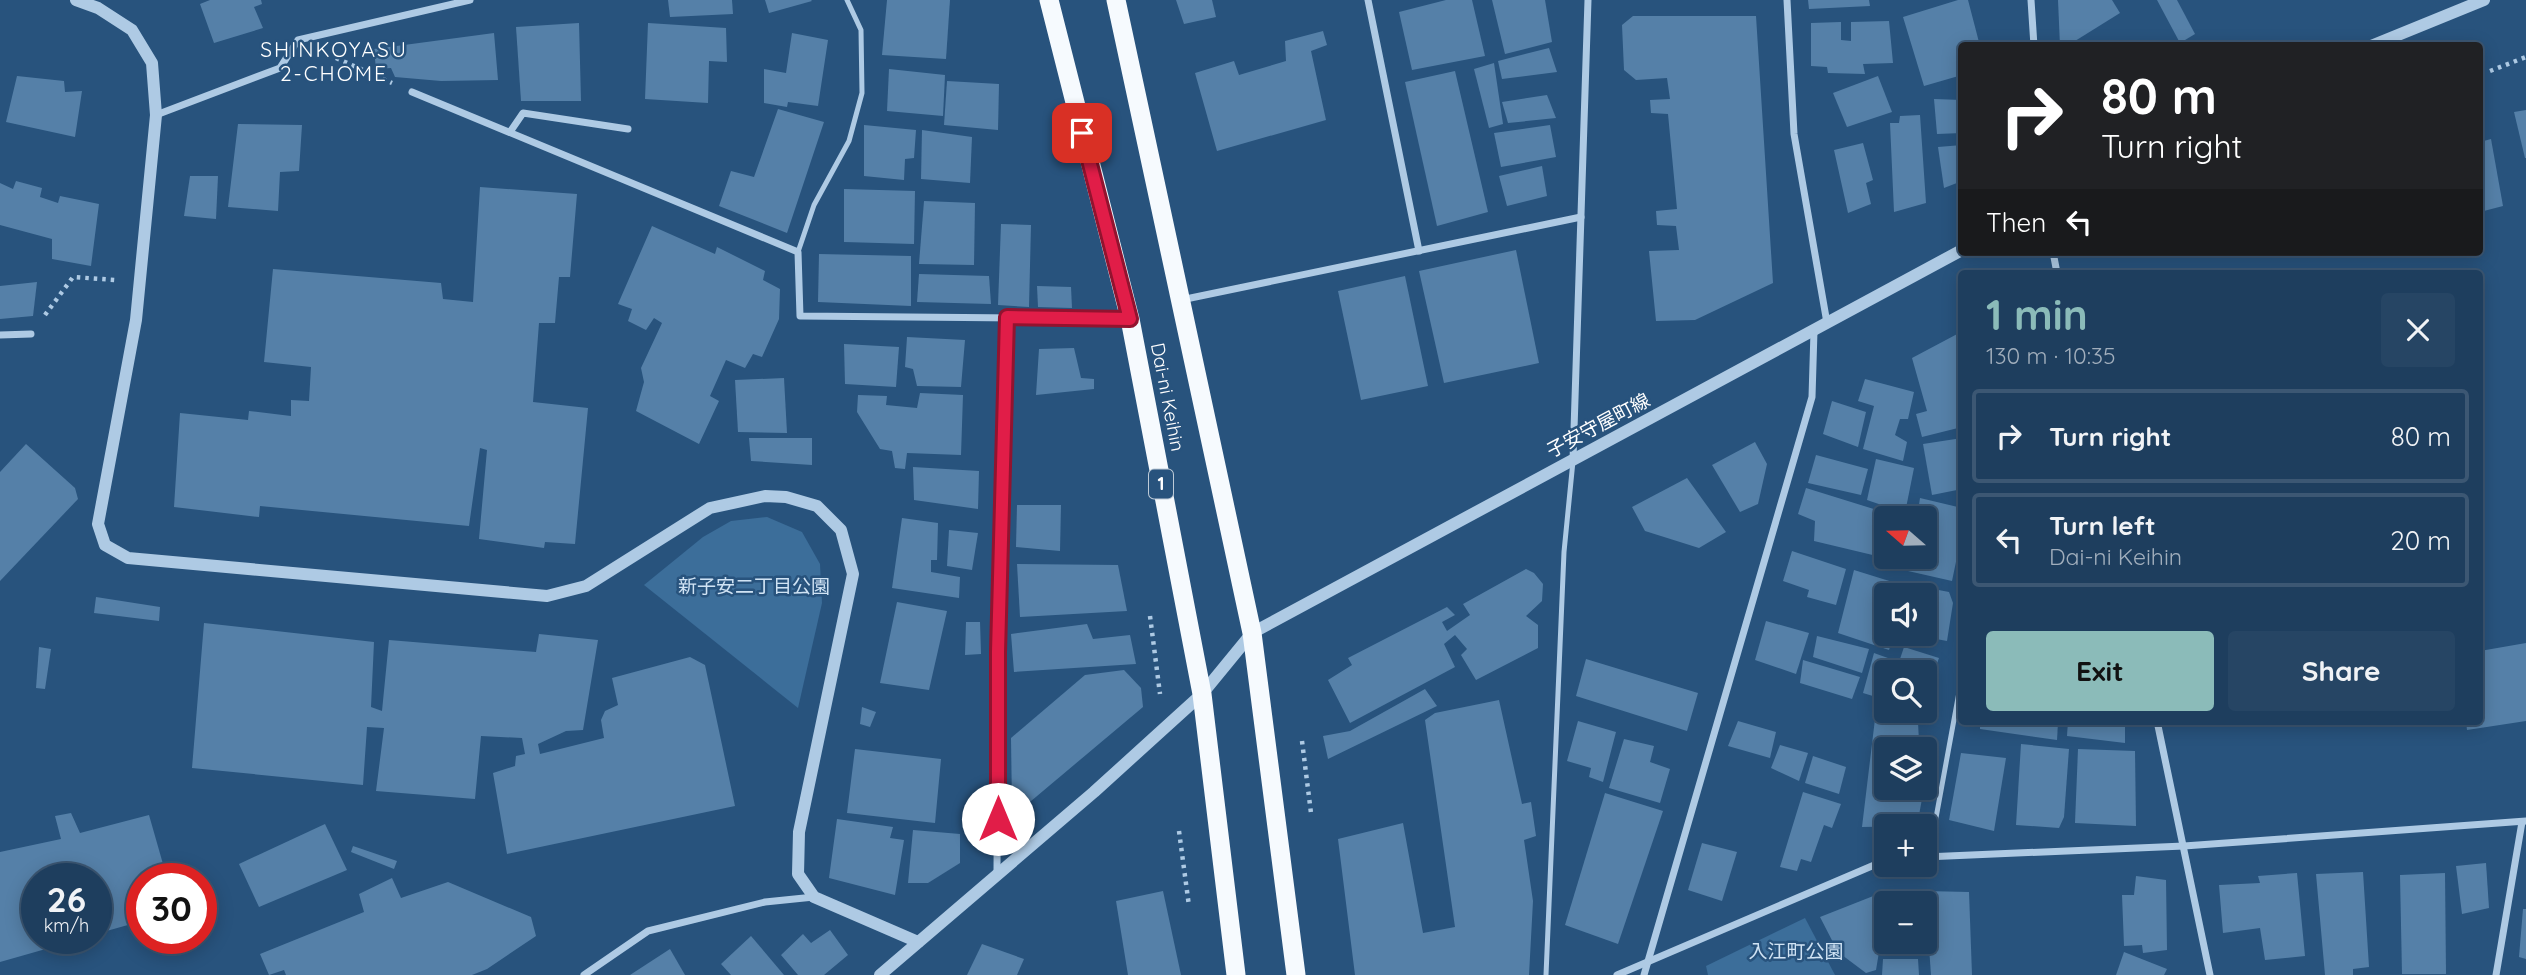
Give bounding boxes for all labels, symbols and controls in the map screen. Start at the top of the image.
district label: SHINKOYASU 2-CHOME [260,36,408,86]
text: 80 m [2101,65,2217,126]
icon: right [1986,70,2077,161]
pin [1052,103,1112,163]
icon: arrive [1063,114,1101,152]
text: Turn right [2101,126,2242,166]
icon: left [2060,203,2098,241]
text: Then [1986,206,2046,239]
text: 1 min [1986,288,2088,341]
button: close [2381,293,2455,367]
street label: Dai-ni Keihin [1146,341,1190,453]
text: 130 m · 10:35 [1986,341,2116,370]
street label: 子安守屋町線 [1542,388,1654,462]
icon: right [1990,417,2028,455]
text: Turn right [2049,420,2171,453]
text: 80 m [2391,420,2451,453]
road number: 1 [1149,470,1173,498]
north arrow [1874,506,1937,569]
map controls [1874,506,1937,954]
text: Turn left [2049,509,2156,542]
icon: left [1990,521,2028,559]
text: 20 m [2390,524,2451,557]
text: Dai-ni Keihin [2049,542,2182,571]
park label: 新子安二丁目公園 [678,574,830,598]
button: sound [1874,583,1937,646]
button: Exit [1986,631,2214,711]
button: Share [2228,631,2455,711]
button: search [1874,660,1937,723]
button: layers [1874,737,1937,800]
position arrow [961,782,1035,856]
button: + [1874,814,1937,877]
speed limit sign: 30 [126,863,217,954]
text: 26 [47,877,86,921]
button: − [1874,891,1937,954]
text: km/h [44,914,89,937]
park label: 入江町公園 [1748,939,1844,963]

